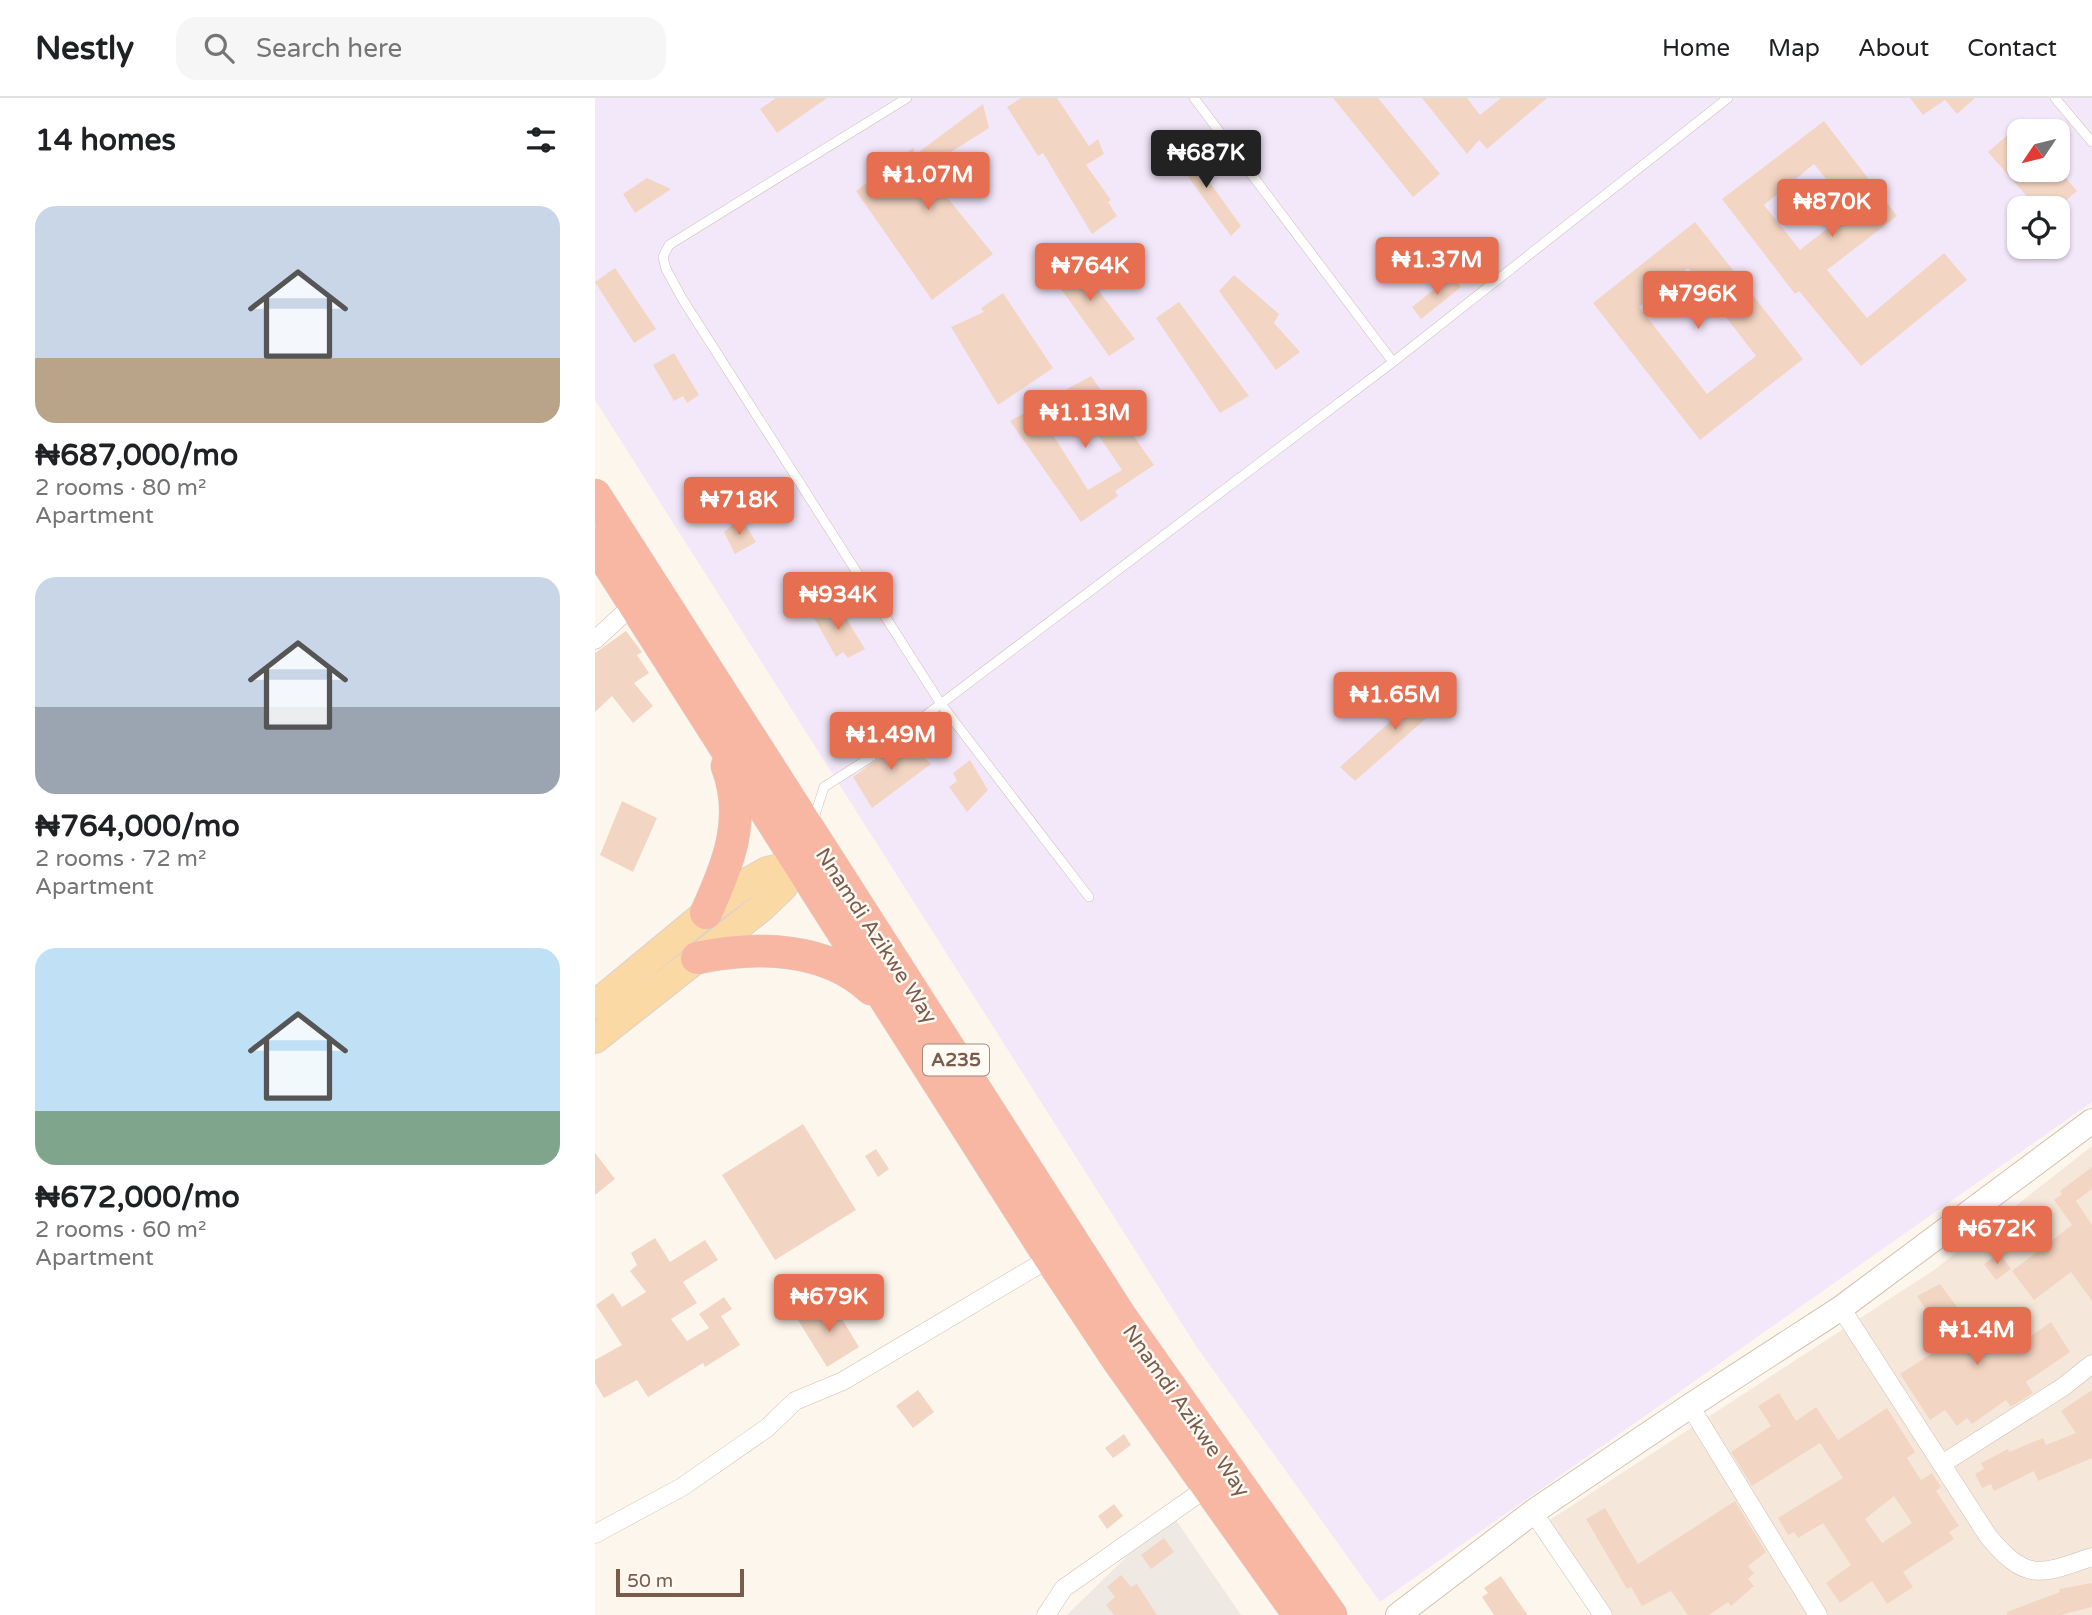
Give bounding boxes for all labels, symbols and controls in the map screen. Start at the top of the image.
search box [176,17,666,80]
text: Nestly [35,29,134,68]
icon: search [200,29,238,67]
text: Search here [256,33,402,64]
text: Home [1662,34,1730,63]
text: Map [1768,34,1820,63]
text: About [1858,34,1929,63]
text: Contact [1967,34,2057,63]
north arrow [2007,119,2070,182]
map controls [2007,119,2070,259]
icon: filters [522,121,560,159]
text: 14 homes [35,122,176,159]
pin: ₦687K [1157,130,1255,190]
text: ₦687K [1167,139,1245,167]
pin: ₦1.07M [871,152,985,212]
text: ₦1.07M [883,161,973,189]
pin: ₦870K [1783,180,1881,239]
text: ₦870K [1793,188,1871,216]
button: locate [2007,196,2070,259]
pin: ₦1.37M [1380,238,1494,297]
pin: ₦764K [1041,244,1139,303]
text: ₦1.37M [1392,246,1482,274]
icon: home [235,251,361,377]
text: ₦764K [1051,252,1129,280]
pin: ₦796K [1649,272,1747,331]
text: ₦796K [1659,280,1737,308]
pin: ₦1.13M [1028,390,1142,450]
text: ₦1.13M [1040,399,1130,427]
text: ₦687,000/mo [35,437,238,474]
text: 2 rooms · 80 m² [35,474,206,502]
pin: ₦718K [690,478,788,537]
text: ₦718K [700,486,778,514]
text: Apartment [35,502,154,530]
pin: ₦934K [789,573,887,632]
text: ₦934K [799,581,877,609]
icon: home [235,622,361,748]
pin: ₦1.65M [1338,672,1452,732]
text: ₦1.65M [1350,681,1440,709]
pin: ₦1.49M [834,712,948,772]
text: ₦1.49M [846,721,936,749]
text: ₦764,000/mo [35,808,240,845]
street label: Nnamdi Azikwe Way [810,843,942,1029]
text: 2 rooms · 72 m² [35,845,206,873]
text: Apartment [35,873,154,901]
icon: home [235,993,361,1119]
road number: A235 [923,1044,989,1076]
text: ₦672,000/mo [35,1179,240,1216]
pin: ₦672K [1948,1206,2046,1266]
text: ₦672K [1958,1215,2036,1243]
text: 2 rooms · 60 m² [35,1216,206,1244]
text: Apartment [35,1244,154,1272]
pin: ₦679K [780,1274,878,1334]
text: ₦679K [790,1283,868,1311]
pin: ₦1.4M [1928,1308,2026,1367]
text: ₦1.4M [1939,1316,2015,1344]
street label: Nnamdi Azikwe Way [1117,1320,1255,1502]
scale bar [616,1566,744,1598]
text: 50 m [627,1570,673,1592]

